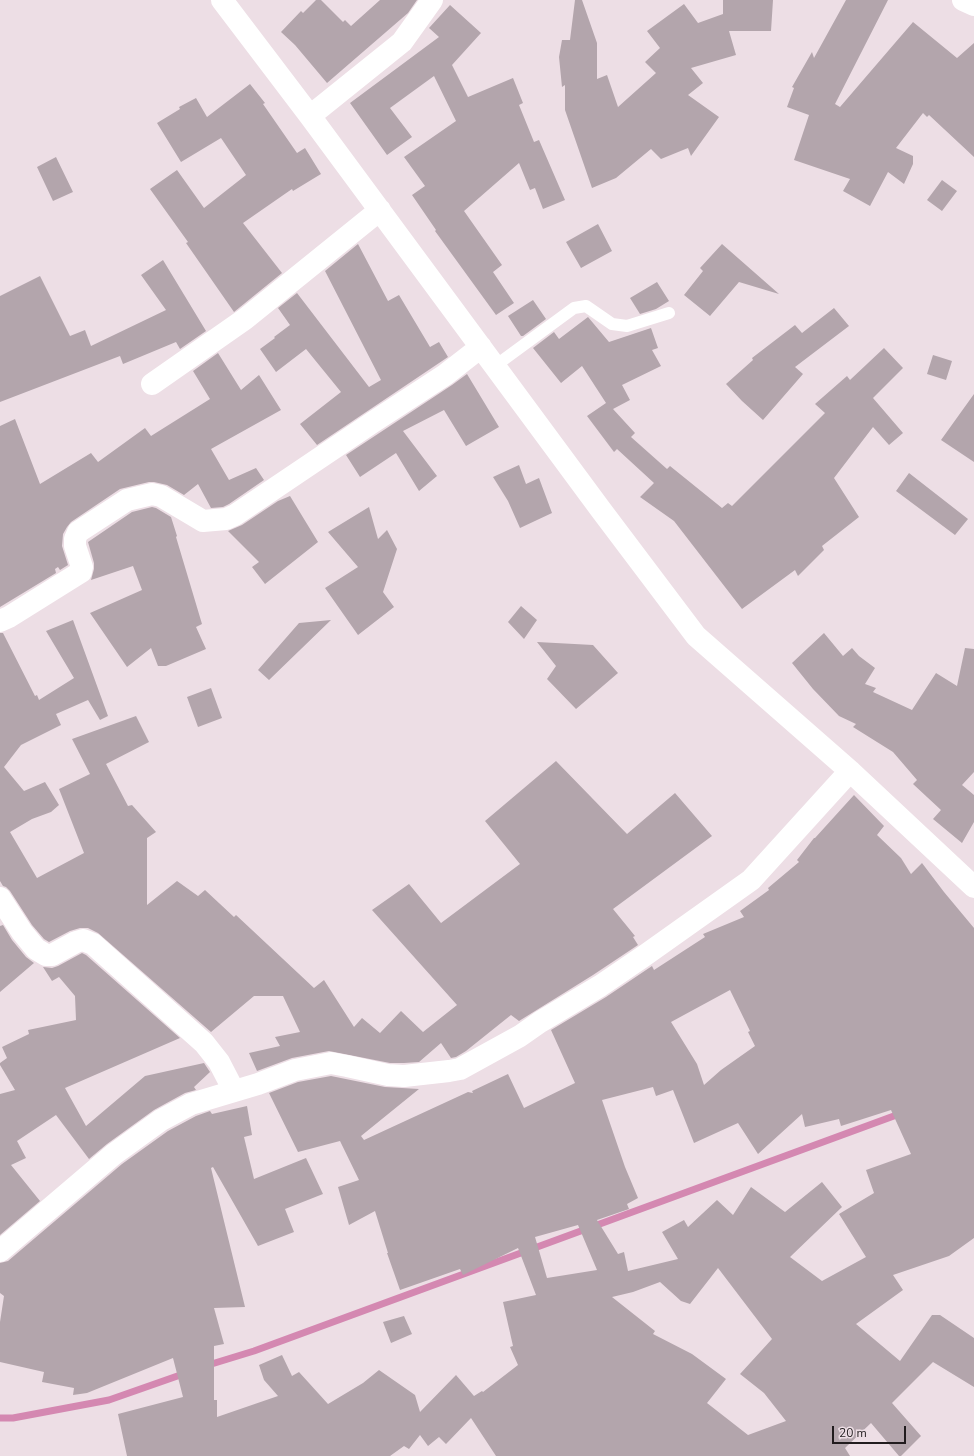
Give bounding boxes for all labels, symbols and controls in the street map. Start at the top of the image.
scale bar [834,1418,908,1444]
text: 20 m [839,1425,867,1441]

